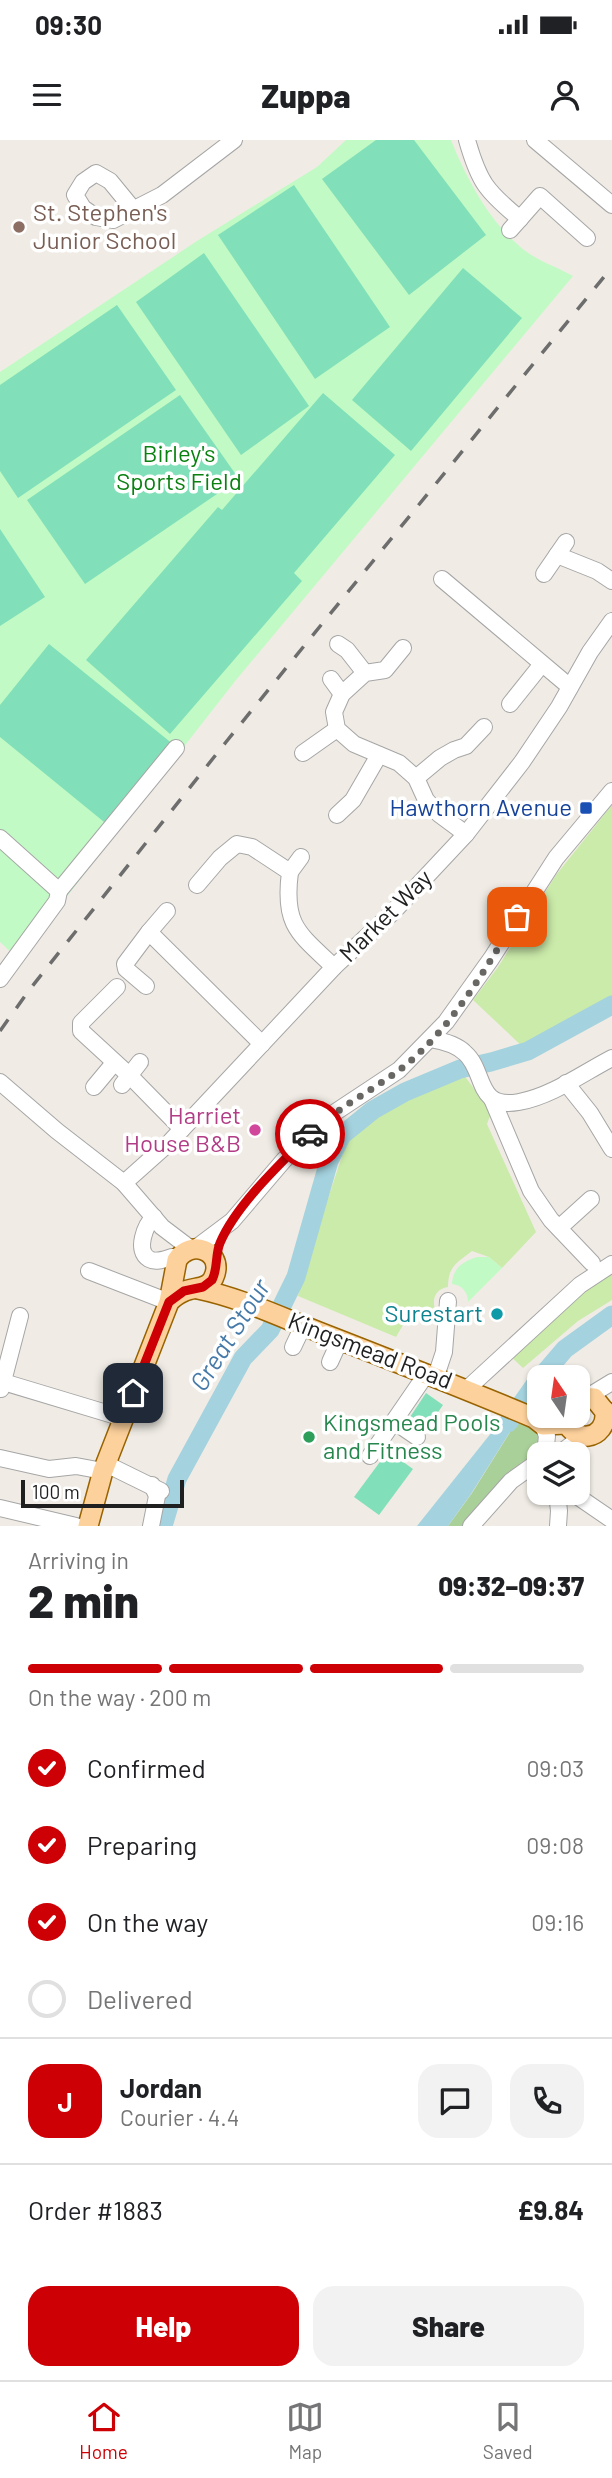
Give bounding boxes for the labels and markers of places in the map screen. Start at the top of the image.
place label: St. Stephen's Junior School [33,197,176,254]
marker: St. Stephen's Junior School [11,219,27,235]
place label: Hawthorn Avenue [390,792,572,821]
marker: Hawthorn Avenue [578,800,594,816]
pin [487,887,547,947]
place label: Harriet House B&B [124,1100,241,1157]
marker: Harriet House B&B [247,1122,263,1138]
place label: Surestart [385,1298,483,1327]
marker: Surestart [489,1306,505,1322]
pin [103,1363,163,1423]
place label: Kingsmead Pools and Fitness [323,1407,500,1464]
marker: Kingsmead Pools and Fitness [301,1429,317,1445]

